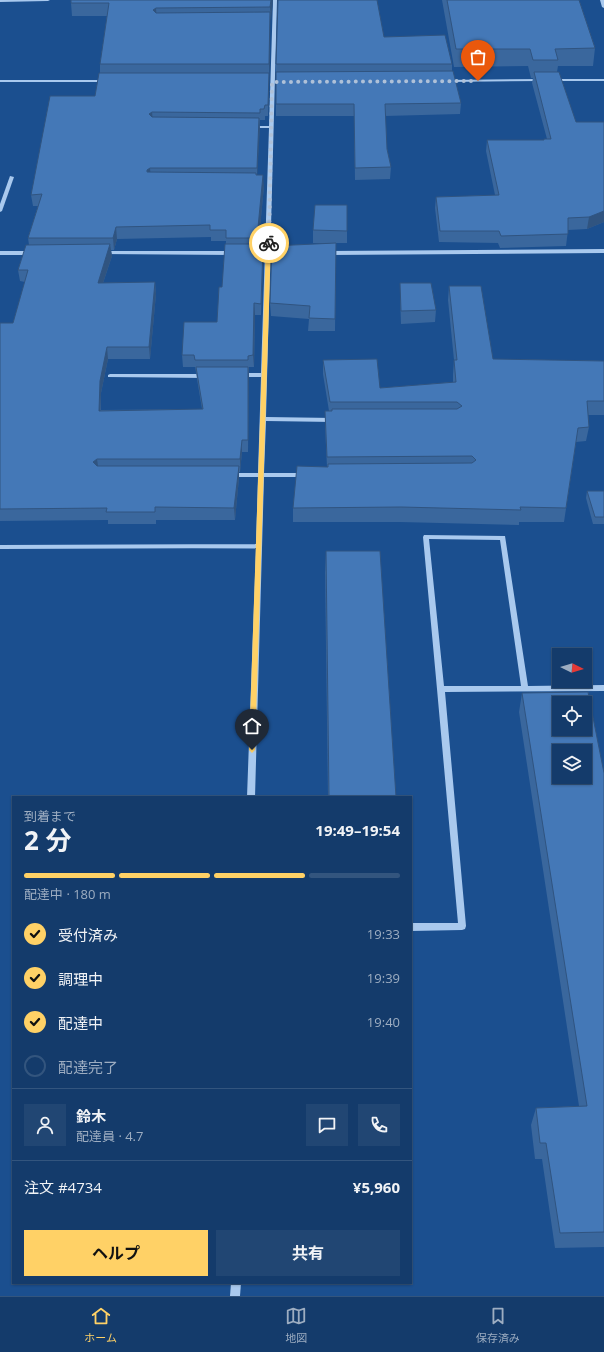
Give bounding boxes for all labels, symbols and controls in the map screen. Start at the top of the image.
pin [461,40,495,81]
icon: bag [467,46,489,68]
courier [249,223,289,263]
icon: bike [258,232,280,254]
north arrow [552,648,592,688]
map controls [552,648,592,784]
button: locate [552,696,592,736]
pin [235,709,269,750]
icon: home [241,715,263,737]
button: layers [552,744,592,784]
text: 到着まで [24,807,76,825]
text: 19:49–19:54 [315,820,400,840]
text: 2 分 [24,822,72,858]
text: 配達中 · 180 m [24,885,111,903]
icon: check [24,923,46,945]
text: 受付済み [58,925,118,945]
text: 19:33 [367,925,400,943]
icon: check [24,967,46,989]
text: 調理中 [58,969,103,989]
text: 19:39 [367,969,400,987]
icon: check [24,1011,46,1033]
text: 配達中 [58,1013,103,1033]
text: 19:40 [367,1013,400,1031]
text: 配達完了 [58,1057,118,1077]
button: person [24,1104,66,1146]
button: chat [306,1104,348,1146]
button: phone [358,1104,400,1146]
text: 鈴木 [76,1106,106,1126]
text: 配達員 · 4.7 [76,1127,143,1145]
text: 注文 #4734 [24,1177,102,1197]
text: ¥5,960 [353,1177,400,1197]
button: ヘルプ [24,1230,208,1276]
button: 共有 [216,1230,400,1276]
tab: ホーム [84,1305,117,1345]
tab: 地図 [285,1305,307,1345]
tab: 保存済み [476,1305,520,1345]

